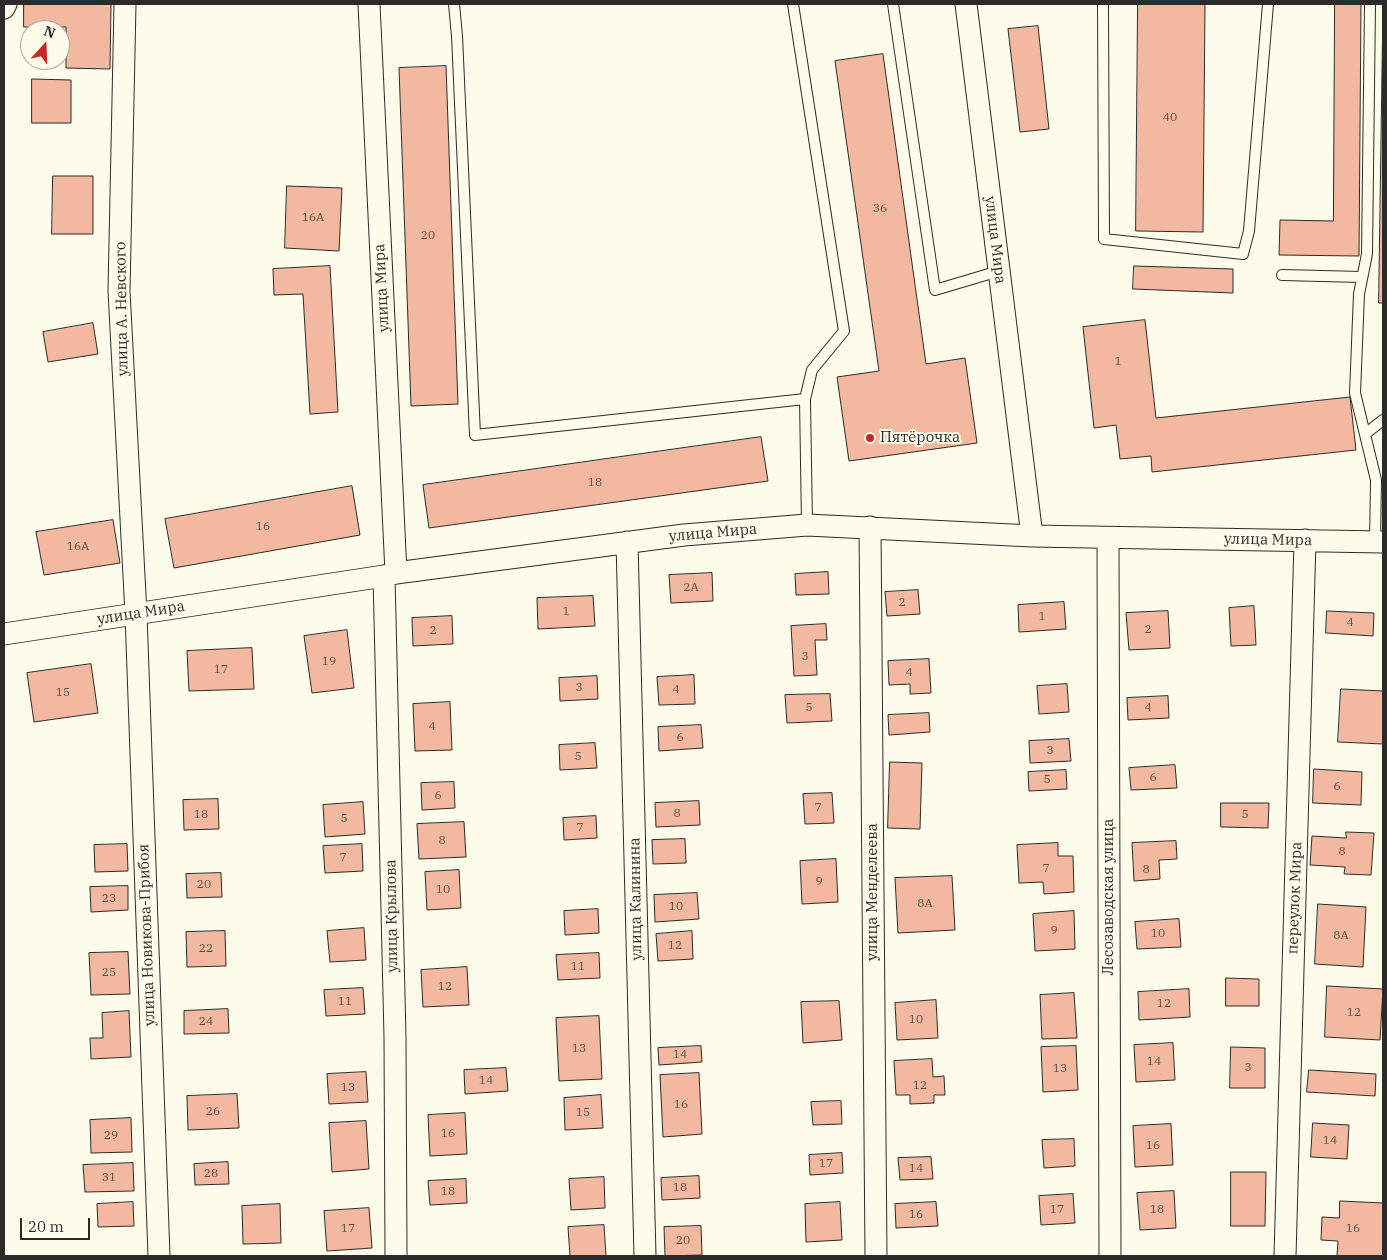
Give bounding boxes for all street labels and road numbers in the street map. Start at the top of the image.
street label: улица Мира [981,195,1009,285]
street label: улица А. Невского [112,241,132,377]
street label: улица Мира [371,243,393,333]
street label: улица Мира [668,520,758,546]
street label: улица Мира [1224,530,1312,550]
street label: улица Мира [96,597,186,629]
street label: Лесозаводская улица [1100,819,1118,975]
street label: улица Менделеева [864,823,882,961]
street label: улица Калинина [626,837,646,961]
street label: переулок Мира [1284,841,1306,955]
street label: улица Новикова-Прибоя [135,844,159,1026]
street label: улица Крылова [382,859,402,973]

